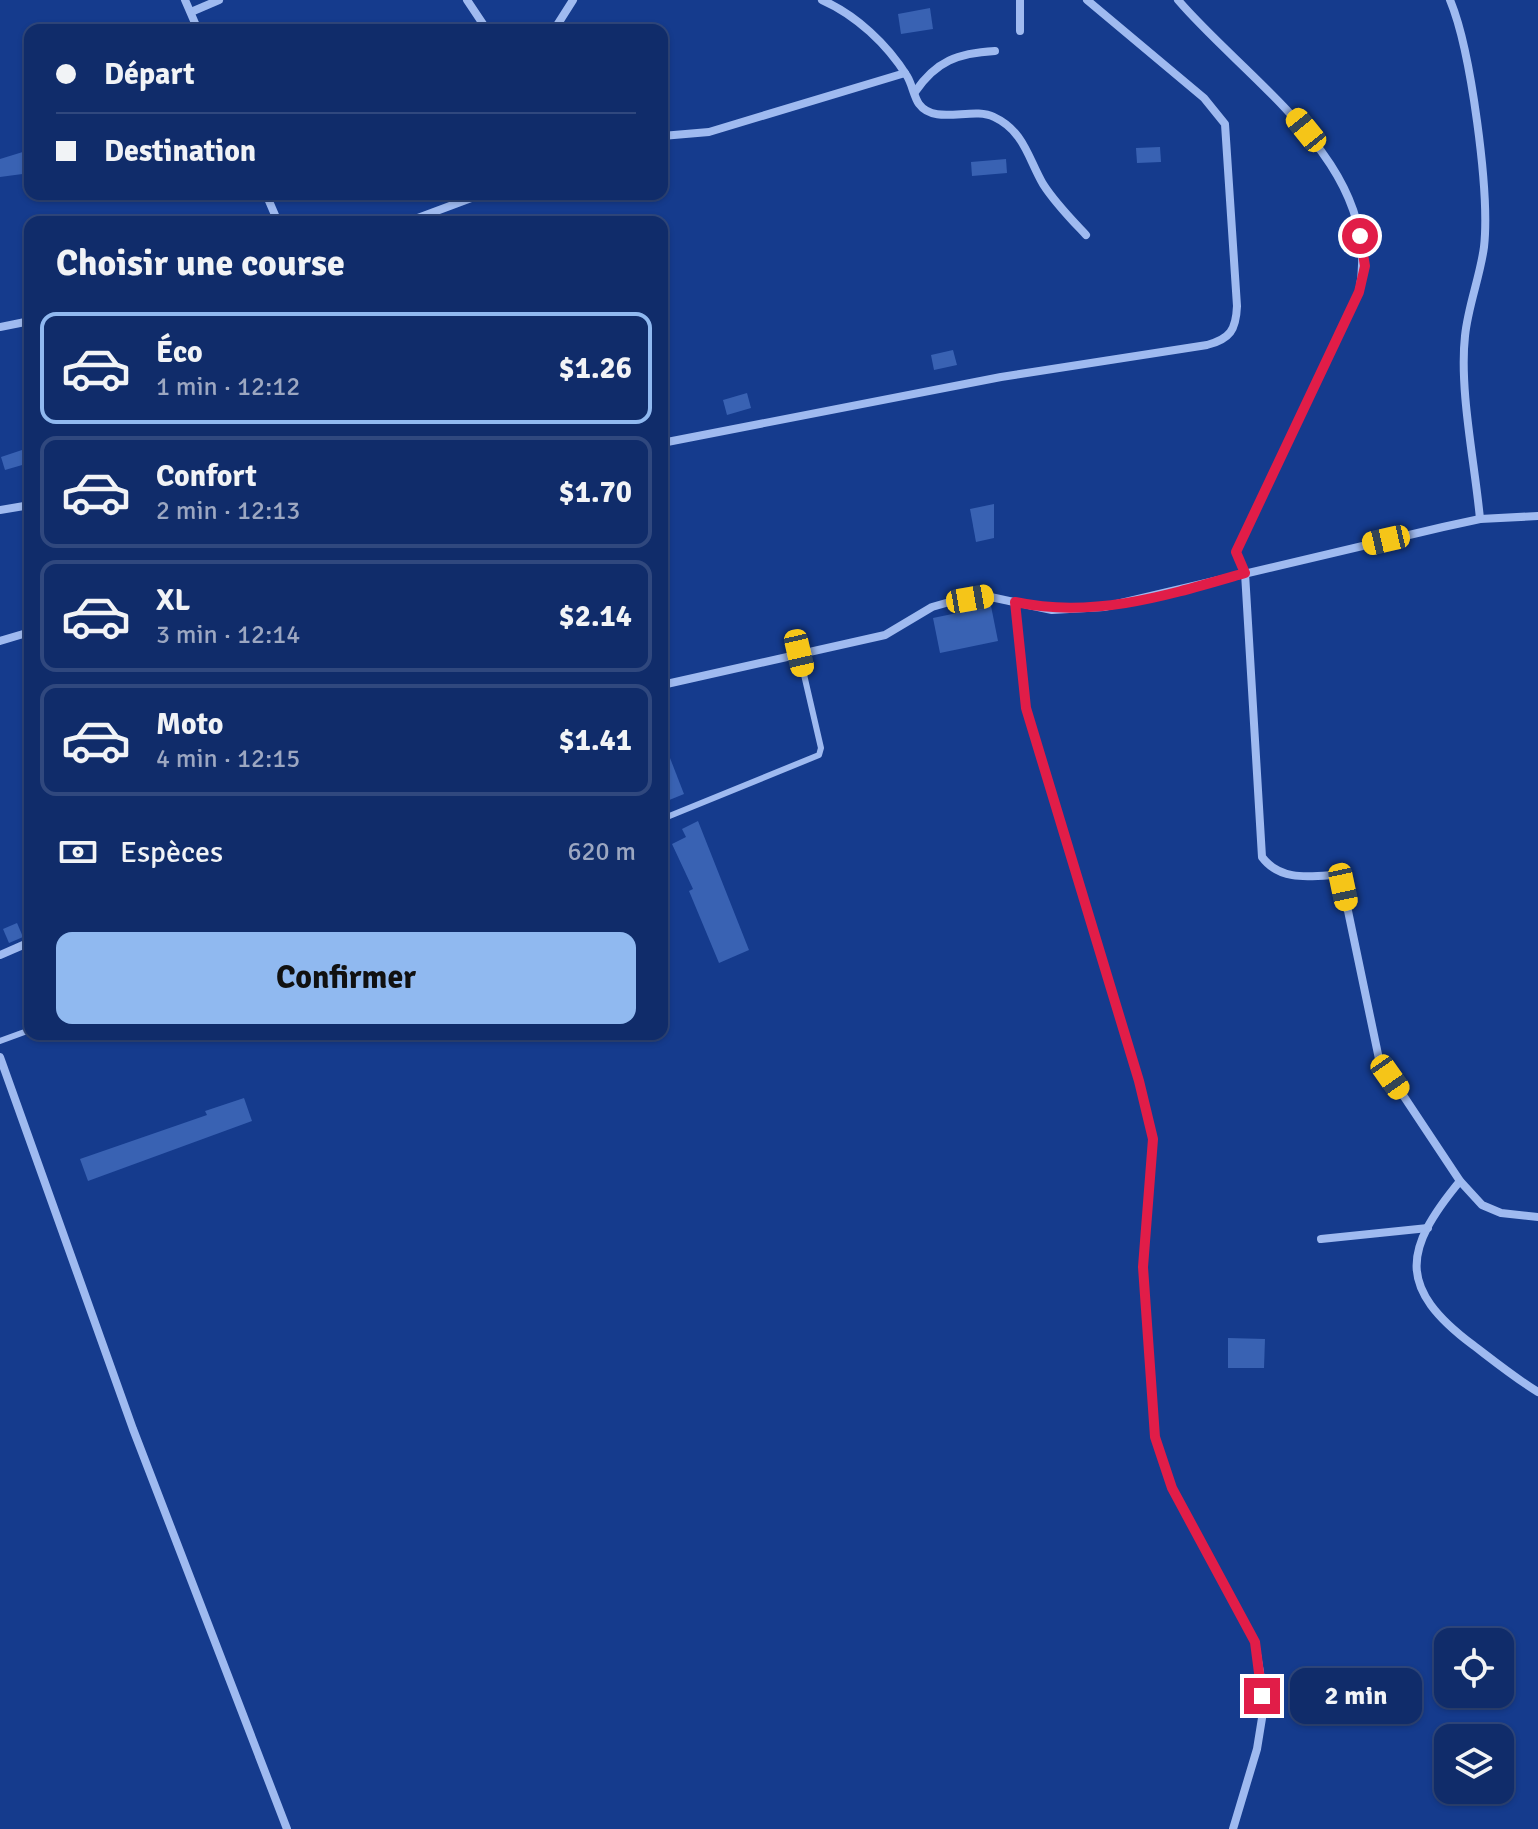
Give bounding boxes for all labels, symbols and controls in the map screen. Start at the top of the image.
text: Départ [104,56,195,93]
car [1282,104,1330,156]
text: Destination [104,133,256,170]
route start [1342,218,1378,254]
text: Choisir une course [56,241,345,286]
icon: car [60,332,132,404]
text: Éco [156,334,203,371]
text: $1.26 [559,350,632,387]
text: 1 min · 12:12 [156,371,300,403]
icon: car [60,456,132,528]
text: Confort [156,458,257,495]
text: $1.70 [559,474,632,511]
text: 2 min · 12:13 [156,495,300,527]
car [1360,523,1412,557]
icon: car [60,580,132,652]
text: XL [156,582,190,619]
car [944,583,996,615]
text: $2.14 [559,598,632,635]
text: 3 min · 12:14 [156,619,300,651]
car [782,627,816,679]
icon: car [60,704,132,776]
text: Moto [156,706,223,743]
text: $1.41 [559,722,632,759]
text: 4 min · 12:15 [156,743,300,775]
icon: cash [56,830,100,874]
text: Espèces [120,834,223,871]
text: 620 m [567,836,636,868]
car [1326,861,1360,913]
button: Confirmer [56,932,636,1024]
car [1366,1050,1414,1104]
map controls [1434,1628,1514,1804]
button: locate [1434,1628,1514,1708]
callout: 2 min [1290,1668,1422,1724]
route end [1244,1678,1280,1714]
text: 2 min [1325,1680,1387,1712]
button: layers [1434,1724,1514,1804]

